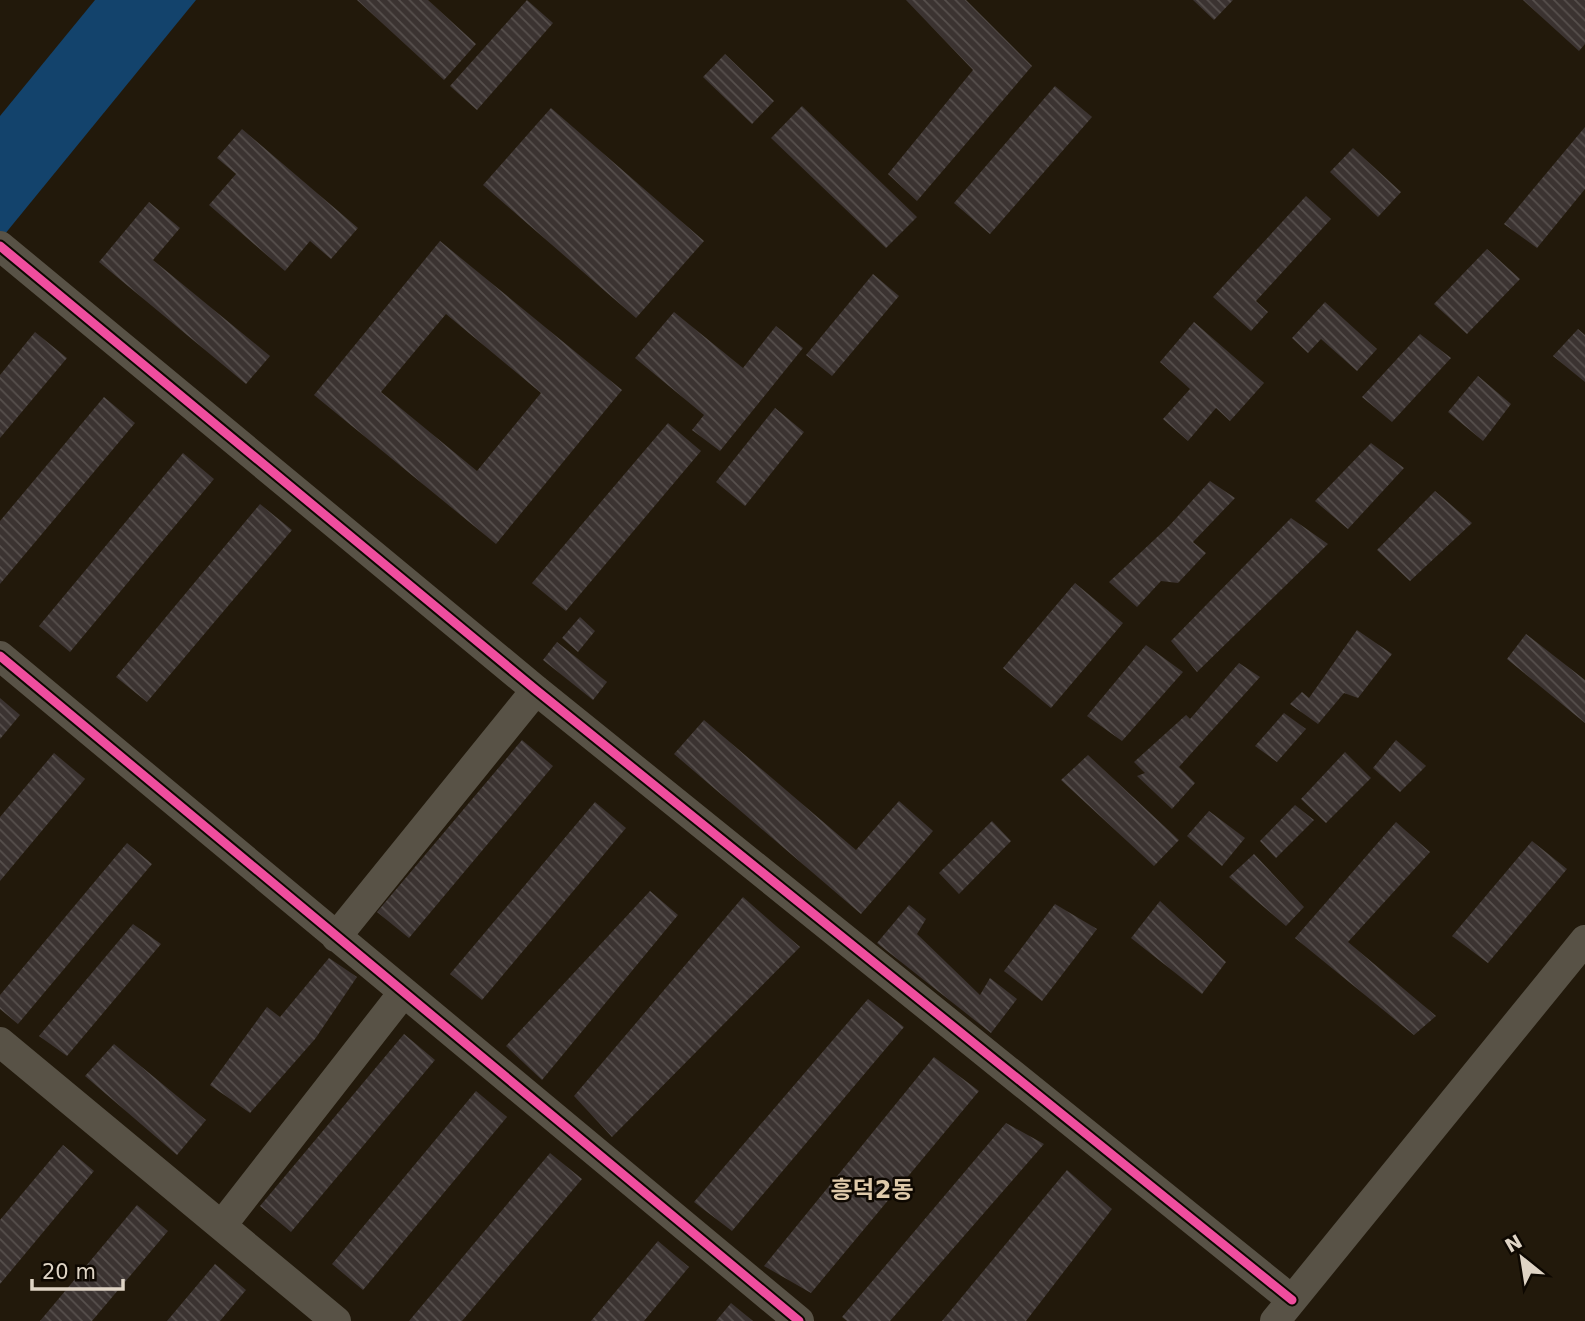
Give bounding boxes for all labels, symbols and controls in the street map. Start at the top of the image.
district label: 흥덕2동 [831,1176,913,1204]
north arrow [1487,1223,1557,1293]
text: N [1501,1230,1526,1257]
scale bar [32,1248,122,1292]
text: 20 m [42,1260,96,1284]

